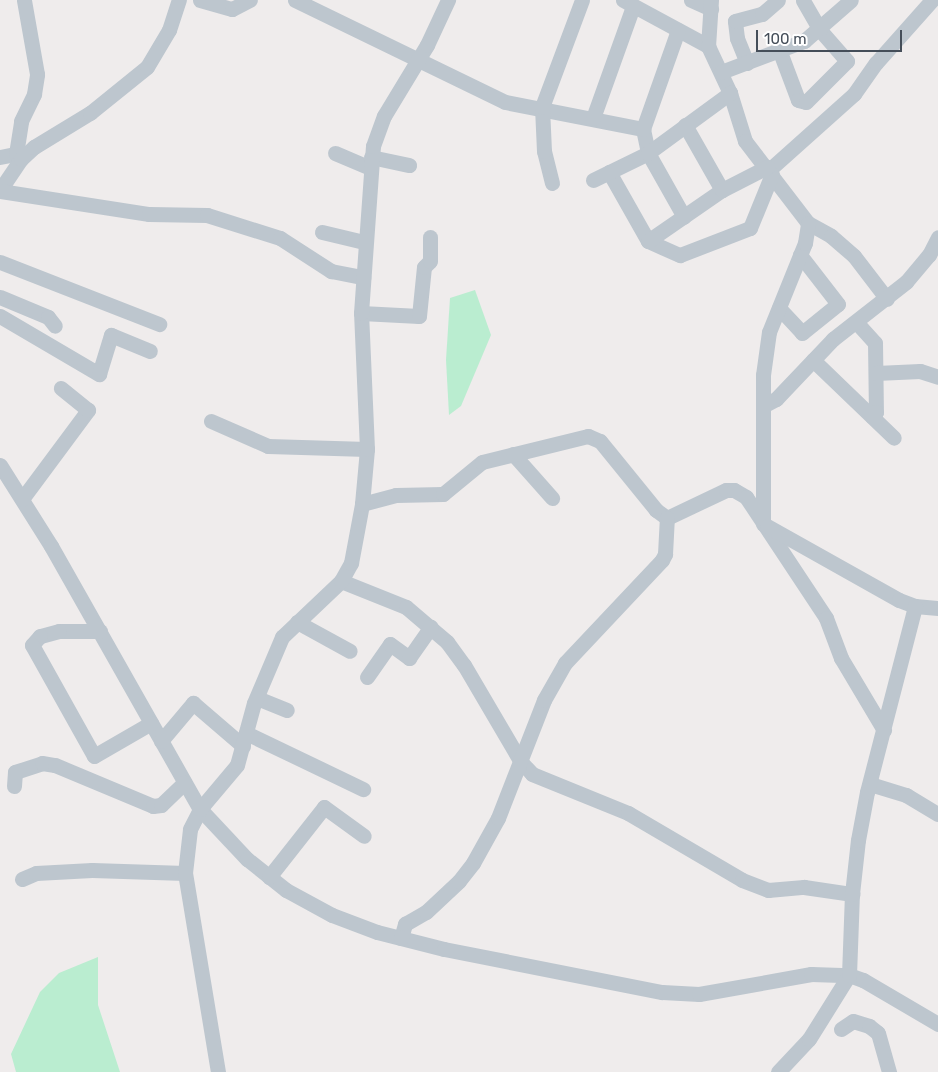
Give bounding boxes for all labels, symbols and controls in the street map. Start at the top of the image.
scale bar [758,20,904,52]
text: 100 m [764,30,806,48]

